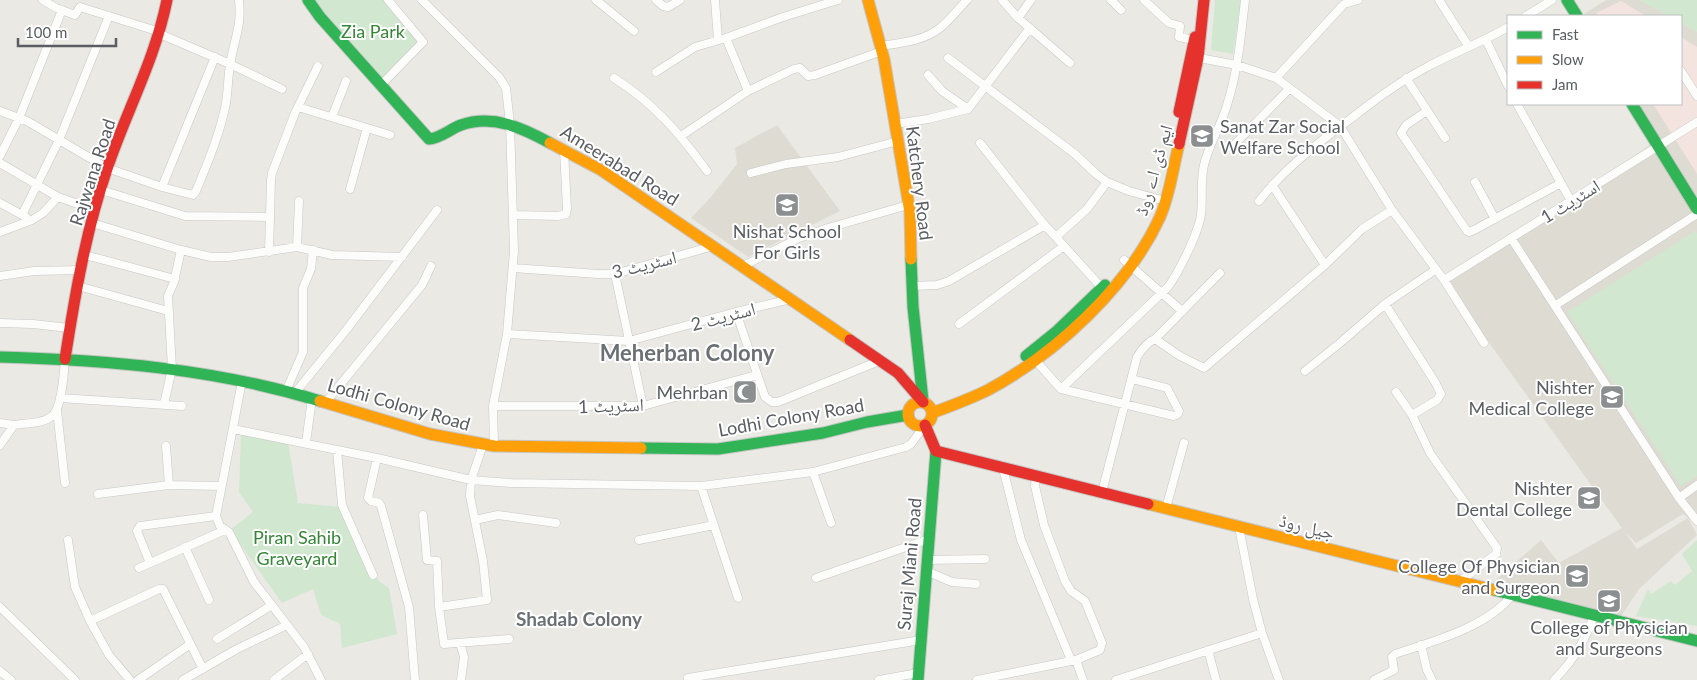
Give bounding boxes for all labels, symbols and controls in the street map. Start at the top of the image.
scale bar [18,15,115,47]
legend [1507,15,1682,105]
park label: Zia Park [341,20,406,42]
text: 100 m [25,23,67,41]
text: Fast [1552,25,1579,43]
text: Slow [1552,50,1584,68]
text: Jam [1552,75,1578,93]
place label: Sanat Zar Social Welfare School [1220,115,1345,158]
street label: Rajwana Road [64,116,120,228]
street label: Ameerabad Road [557,120,683,210]
street label: ایم ڈی اے روڈ [1130,122,1178,218]
school or university icon: Sanat Zar Social Welfare School [1189,123,1215,149]
street label: Katchery Road [902,124,938,242]
street label: اسٹریٹ 1 [1536,174,1604,228]
school or university icon: Nishat School For Girls [774,192,800,218]
place label: Nishat School For Girls [733,220,841,263]
street label: اسٹریٹ 3 [609,245,679,283]
street label: اسٹریٹ 2 [688,297,758,335]
district label: Meherban Colony [600,339,775,366]
street label: Lodhi Colony Road [325,373,473,435]
place label: Nishter Medical College [1468,376,1594,419]
mosque icon: Mehrban [732,379,758,405]
place label: Mehrban [656,381,728,403]
school or university icon: Nishter Medical College [1599,384,1625,410]
street label: اسٹریٹ 1 [578,393,644,417]
street label: Lodhi Colony Road [716,393,866,441]
place label: Nishter Dental College [1456,477,1572,520]
school or university icon: Nishter Dental College [1576,485,1602,511]
street label: Suraj Miani Road [892,497,926,631]
street label: جیل روڈ [1277,509,1337,544]
park label: Piran Sahib Graveyard [253,526,341,569]
place label: College Of Physician and Surgeon [1398,555,1560,598]
school or university icon: College Of Physician and Surgeon [1564,563,1590,589]
school or university icon: College of Physician and Surgeons [1596,588,1622,614]
district label: Shadab Colony [516,607,643,630]
place label: College of Physician and Surgeons [1530,616,1688,659]

